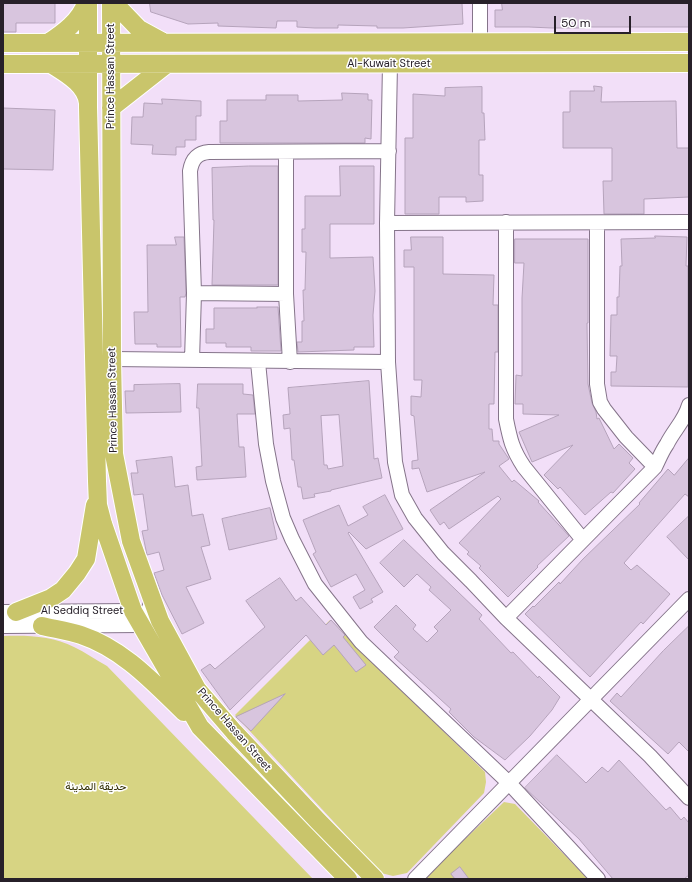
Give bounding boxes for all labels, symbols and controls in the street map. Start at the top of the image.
scale bar [556,8,633,34]
text: 50 m [561,15,590,31]
street label: Prince Hassan Street [104,23,118,129]
street label: Al-Kuwait Street [347,57,431,71]
street label: Prince Hassan Street [105,347,121,453]
street label: Al Seddiq Street [41,604,123,618]
street label: Prince Hassan Street [194,686,274,774]
park label: حديقة المدينة [65,780,127,794]

